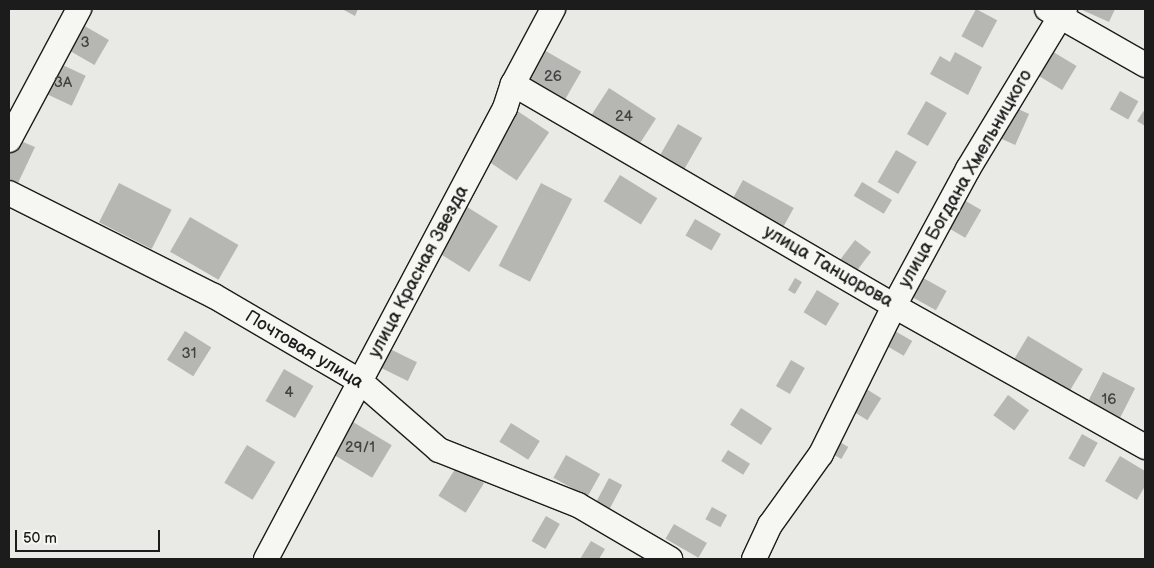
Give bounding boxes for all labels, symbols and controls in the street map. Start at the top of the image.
house number: 3 [80,34,90,52]
street label: улица Богдана Хмельницкого [895,66,1037,292]
house number: 26 [544,68,562,86]
house number: 3А [54,74,72,92]
house number: 24 [615,108,633,126]
street label: улица Красная Звезда [364,182,474,362]
street label: улица Танцорова [760,221,896,313]
street label: Почтовая улица [241,306,367,394]
house number: 31 [181,345,197,363]
house number: 4 [284,384,294,402]
house number: 16 [1102,391,1116,409]
house number: 29/1 [345,439,375,457]
scale bar [18,520,162,552]
text: 50 m [23,529,57,548]

